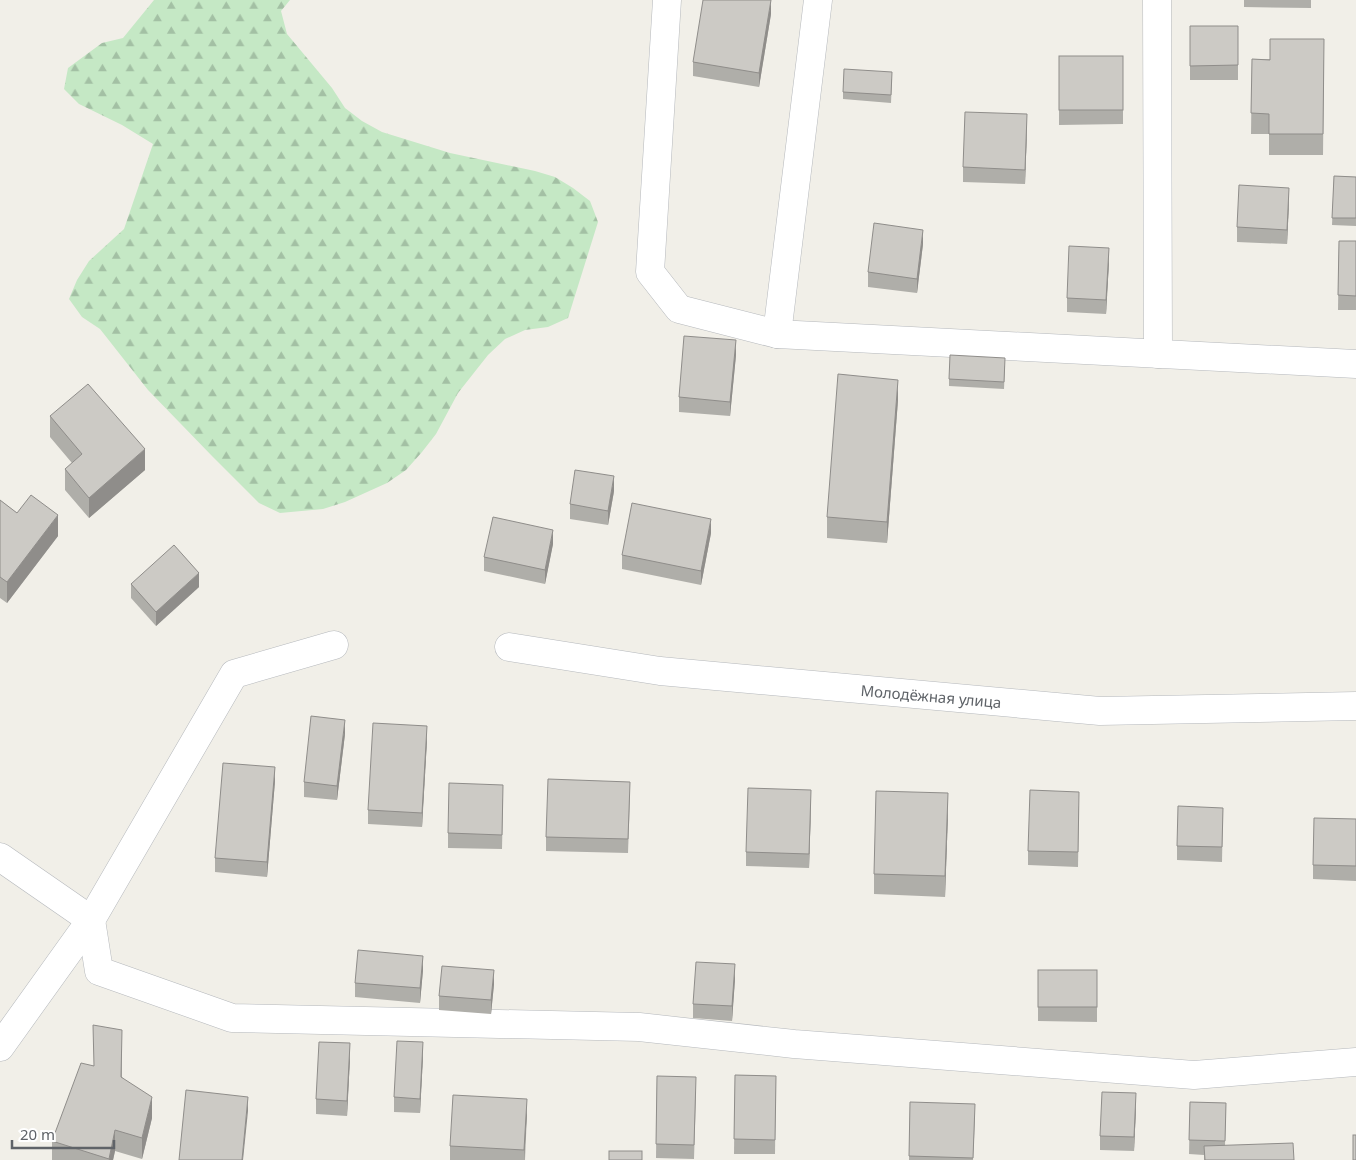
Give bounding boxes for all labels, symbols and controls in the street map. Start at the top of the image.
street label: Молодёжная улица [860,680,1002,712]
scale bar [12,1118,115,1150]
text: 20 m [20,1124,55,1144]

